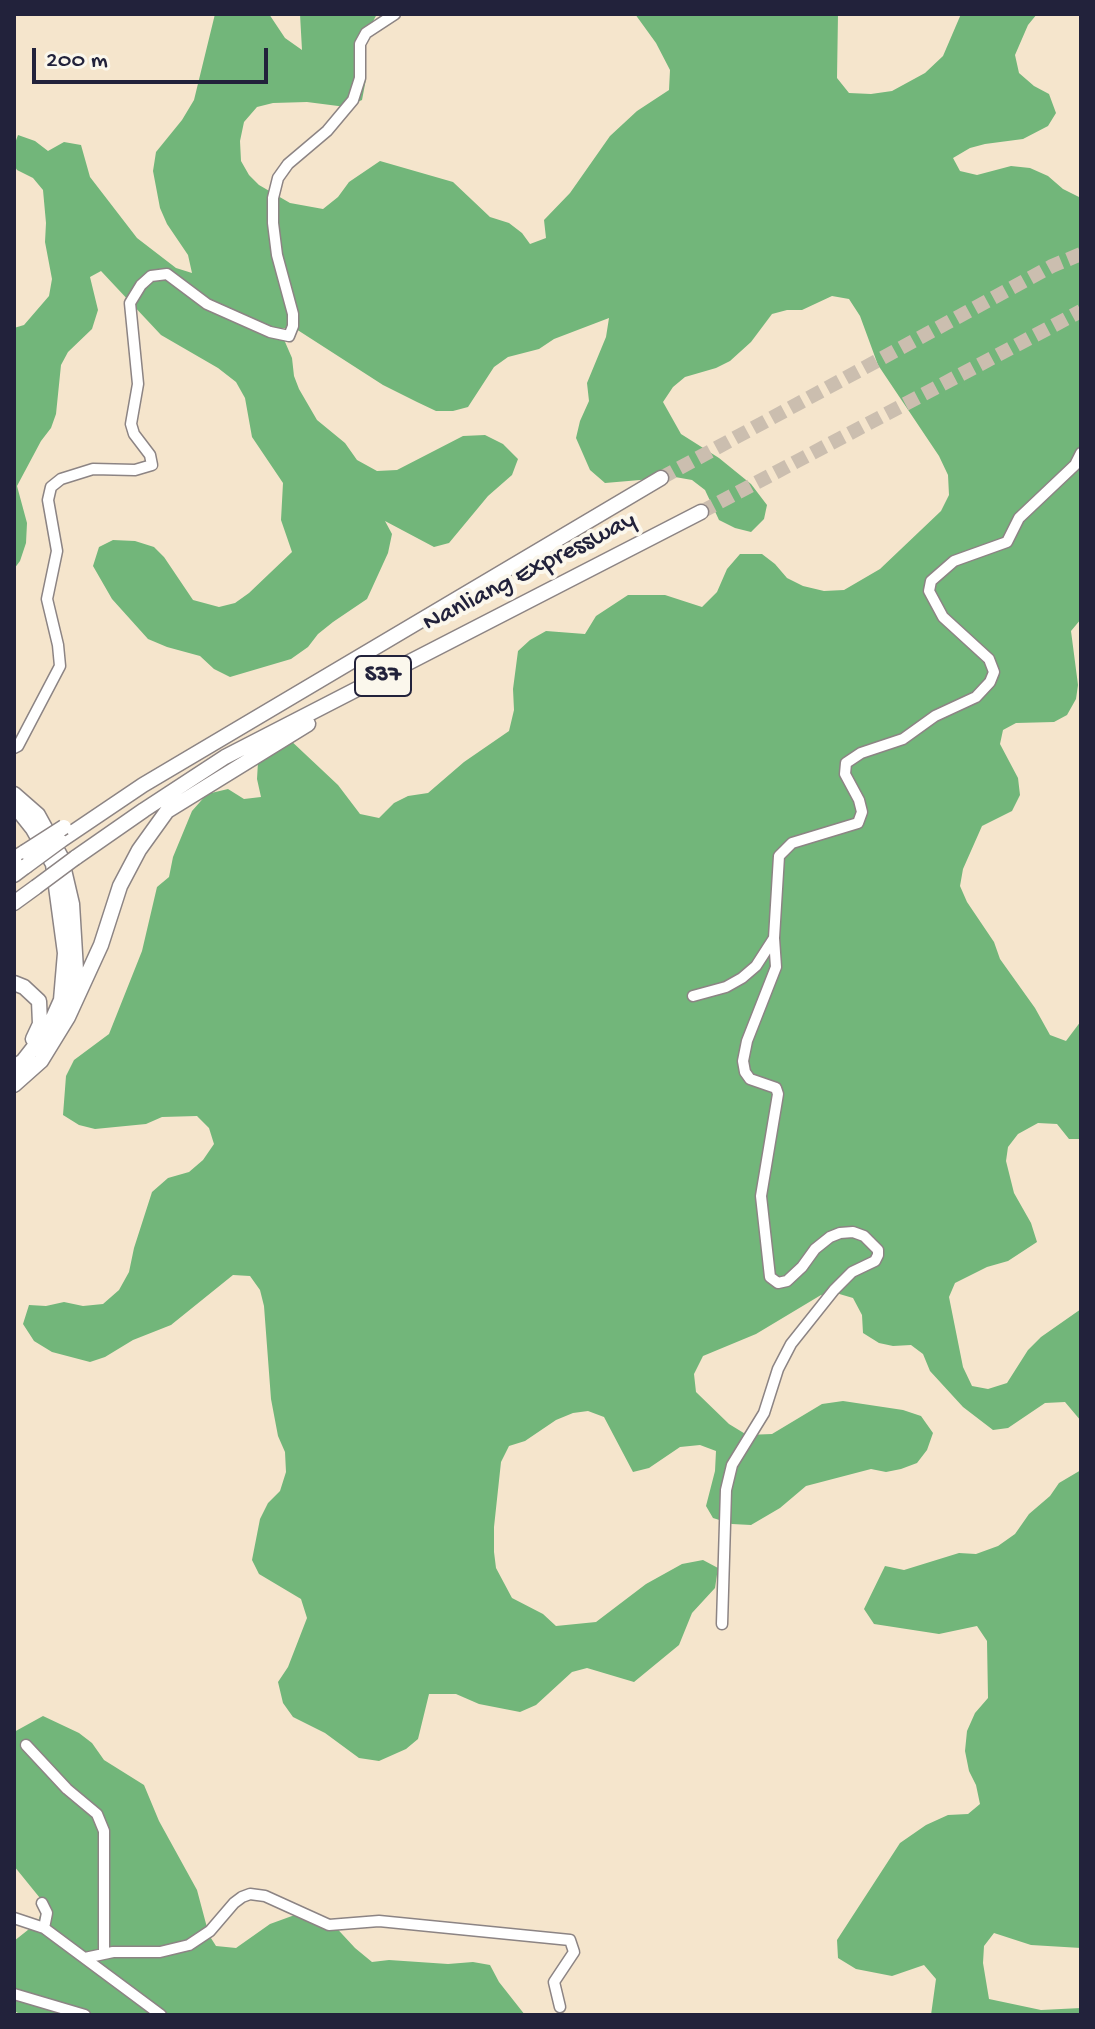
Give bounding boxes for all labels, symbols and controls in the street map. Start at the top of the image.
scale bar [36,32,272,82]
text: 200 m [46,47,108,76]
street label: Nanliang Expressway [418,506,642,640]
road number: S37 [355,656,411,696]

